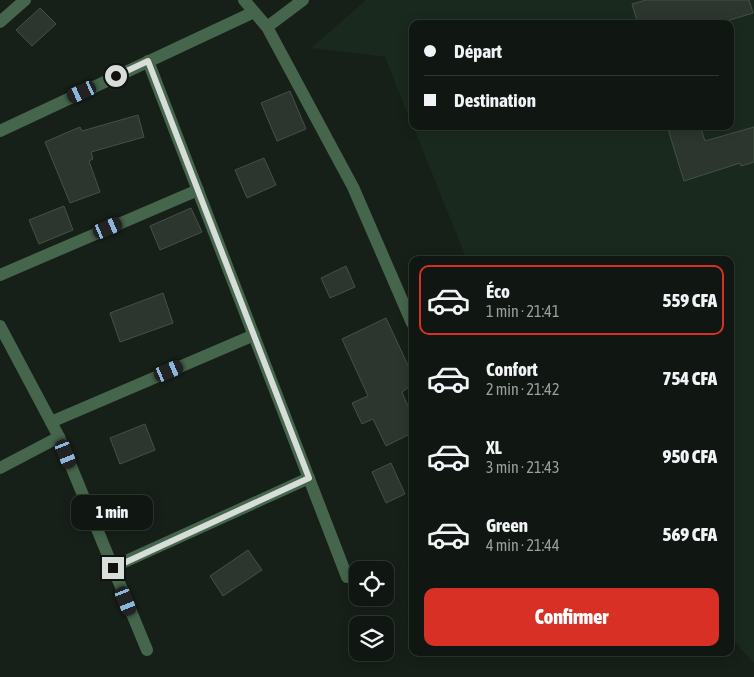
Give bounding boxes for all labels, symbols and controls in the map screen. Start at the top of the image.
text: Départ [454,40,502,62]
route start [105,65,127,87]
car [65,79,98,105]
text: Destination [454,89,536,111]
car [91,215,124,241]
icon: car [426,278,471,323]
text: Éco [486,280,510,302]
text: 559 CFA [662,289,717,311]
text: 1 min · 21:41 [486,302,559,320]
icon: car [426,356,471,401]
car [152,358,185,384]
text: Confort [486,358,538,380]
text: 754 CFA [662,367,717,389]
text: 2 min · 21:42 [486,380,559,398]
icon: car [426,434,471,479]
text: XL [486,436,502,458]
car [53,437,78,471]
text: 950 CFA [662,445,717,467]
text: 3 min · 21:43 [486,458,559,476]
callout: 1 min [72,496,154,530]
text: 1 min [96,503,128,521]
icon: car [426,512,471,557]
text: Green [486,514,528,536]
text: 569 CFA [662,523,717,545]
text: 4 min · 21:44 [486,536,559,554]
route end [102,557,124,579]
map controls [349,561,394,661]
button: locate [349,561,394,606]
car [113,584,138,618]
button: Confirmer [424,588,719,646]
button: layers [349,616,394,661]

